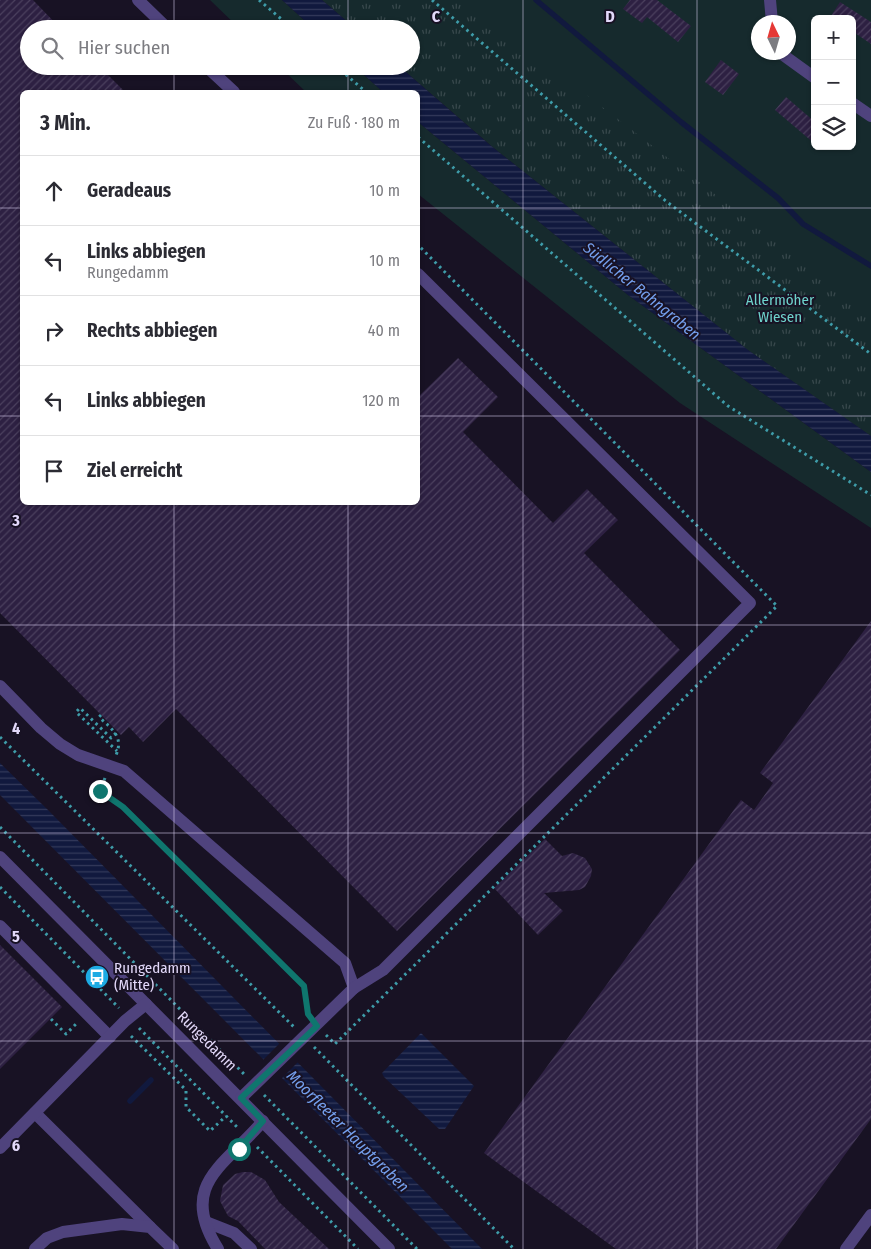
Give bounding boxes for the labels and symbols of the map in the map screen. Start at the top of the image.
text: C [432,7,441,26]
text: D [605,7,615,26]
north arrow [751,15,796,60]
water label: Südlicher Bahngraben [579,237,704,344]
park label: Allermöher Wiesen [746,291,815,326]
text: 3 [11,511,20,530]
text: 4 [12,719,20,738]
route end [89,780,112,803]
text: 5 [12,927,20,946]
place label: Rungedamm (Mitte) [114,959,191,994]
bus stop icon: Rungedamm (Mitte) [84,964,110,990]
street label: Rungedamm [174,1008,240,1074]
water label: Moorfleeter Hauptgraben [283,1066,413,1196]
text: 6 [12,1136,20,1155]
route start [228,1138,251,1161]

